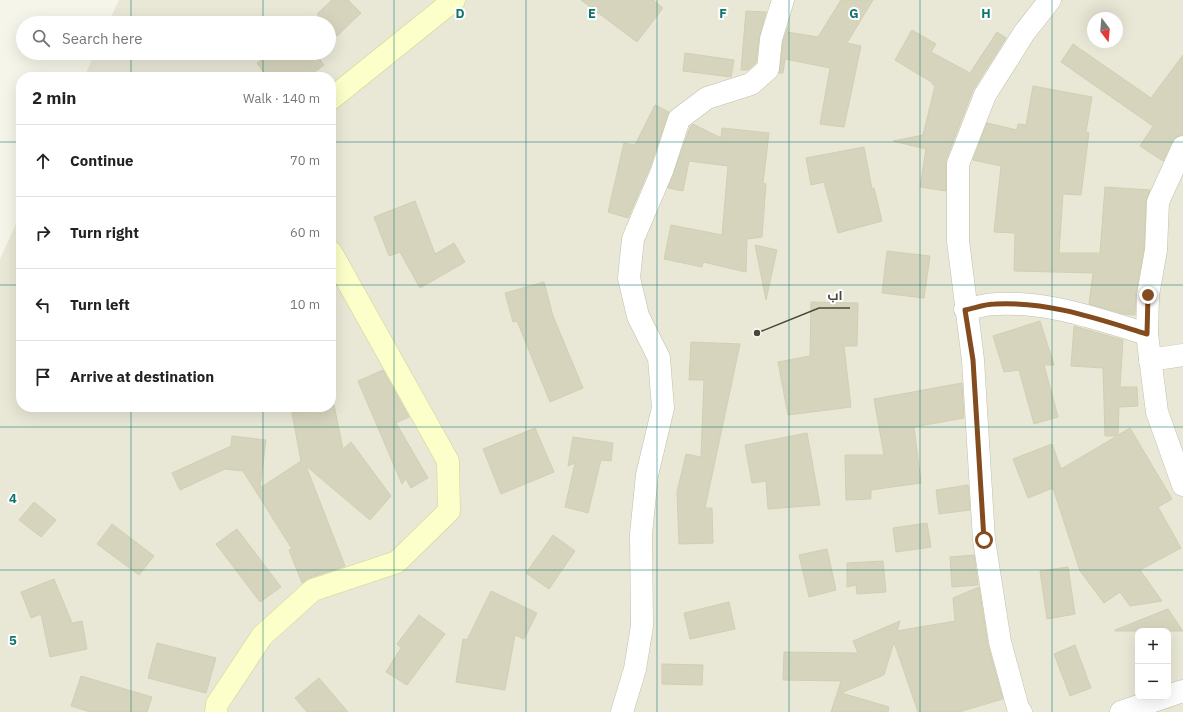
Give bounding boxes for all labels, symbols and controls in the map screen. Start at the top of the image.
text: D [455,5,465,22]
text: E [588,5,596,22]
text: F [719,5,727,22]
text: G [849,5,859,22]
text: H [981,5,991,22]
north arrow [1087,12,1123,48]
search box [16,16,336,60]
icon: search [30,27,52,49]
text: Search here [62,29,142,48]
text: 2 min [32,87,76,109]
text: Walk · 140 m [243,90,320,107]
icon: ahead [32,150,54,172]
text: Continue [70,151,134,170]
text: 70 m [290,152,320,169]
icon: right [32,222,54,244]
text: Turn right [70,223,139,242]
text: 60 m [290,224,320,241]
callout: اب [819,283,850,308]
route end [1139,286,1157,304]
text: اب [828,287,842,304]
icon: left [32,294,54,316]
text: Turn left [70,295,130,314]
text: 10 m [290,296,320,313]
icon: arrive [32,366,54,388]
text: Arrive at destination [70,367,214,386]
text: 4 [9,490,17,507]
route start [975,531,993,549]
map controls [1135,628,1171,700]
button: + [1135,628,1171,664]
text: 5 [9,632,17,649]
button: − [1135,664,1171,700]

